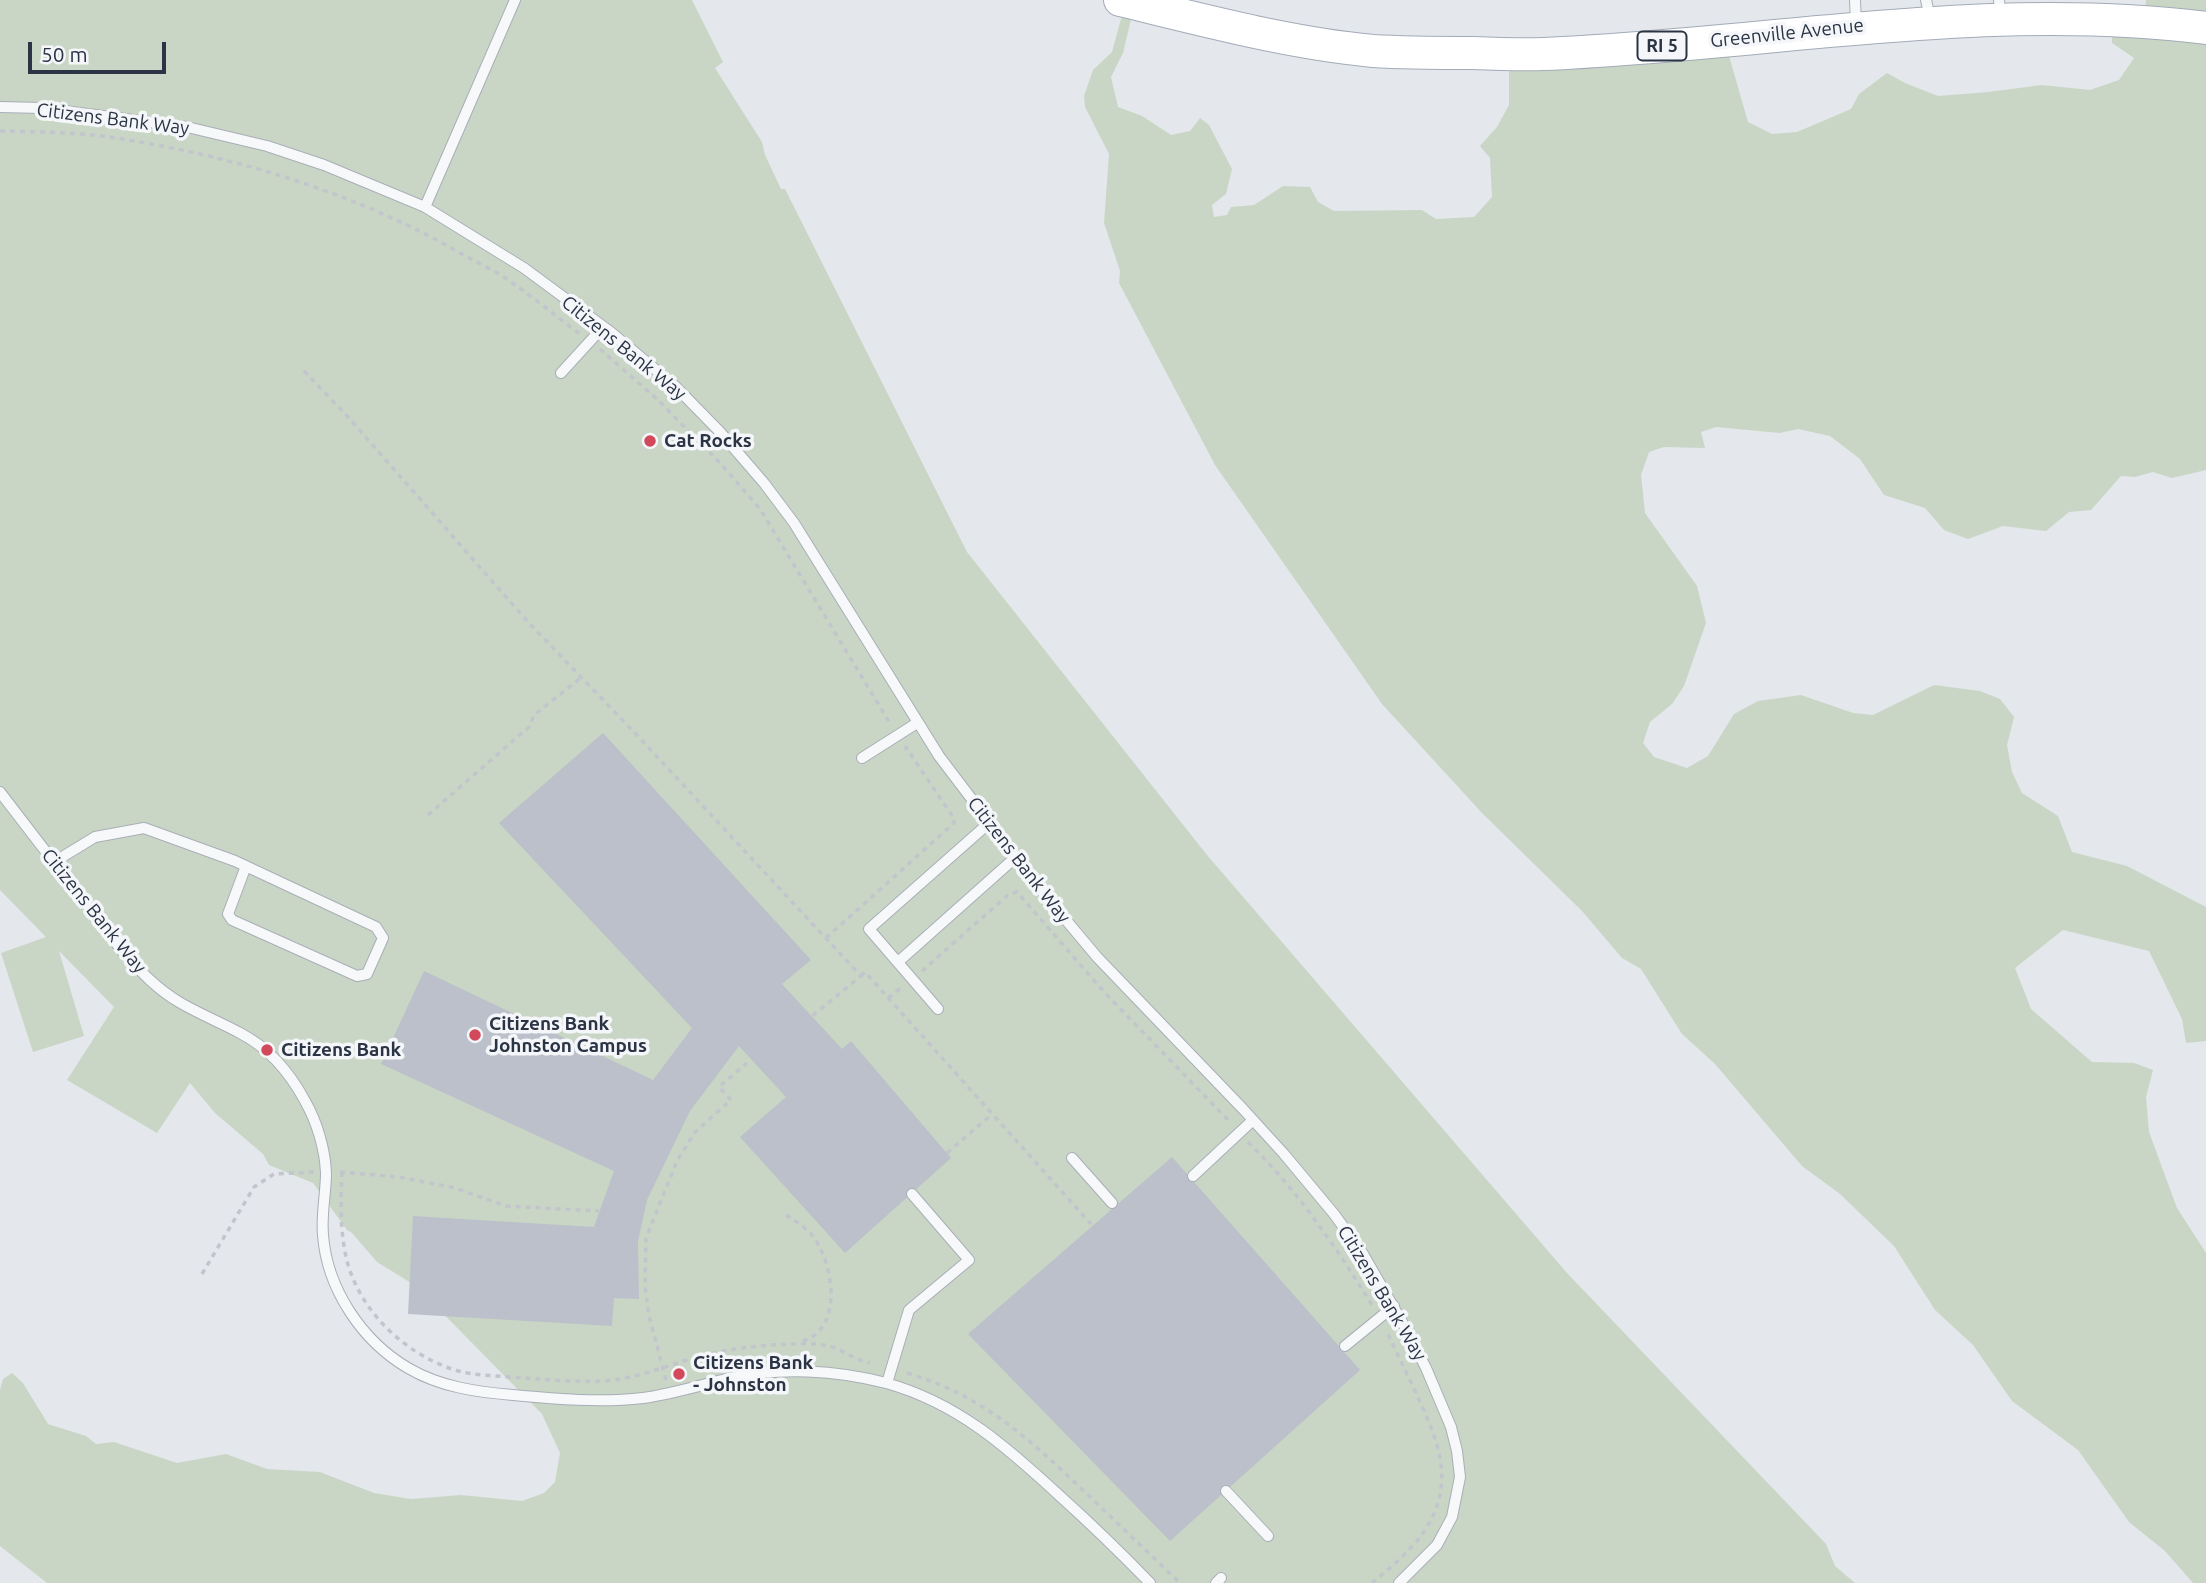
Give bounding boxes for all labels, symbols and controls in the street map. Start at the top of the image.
street label: Greenville Avenue [1709,14,1865,52]
scale bar [32,28,170,72]
road number: RI 5 [1638,32,1686,60]
text: 50 m [41,42,88,66]
street label: Citizens Bank Way [35,98,191,140]
street label: Citizens Bank Way [557,291,691,405]
place label: Cat Rocks [664,430,752,452]
marker: Cat Rocks [642,433,658,449]
street label: Citizens Bank Way [963,792,1075,928]
street label: Citizens Bank Way [37,844,151,978]
place label: Citizens Bank Johnston Campus [489,1013,647,1057]
marker: Citizens Bank Johnston Campus [467,1027,483,1043]
place label: Citizens Bank [281,1039,401,1061]
marker: Citizens Bank [259,1042,275,1058]
street label: Citizens Bank Way [1333,1221,1431,1365]
place label: Citizens Bank - Johnston [693,1352,813,1396]
marker: Citizens Bank - Johnston [671,1366,687,1382]

